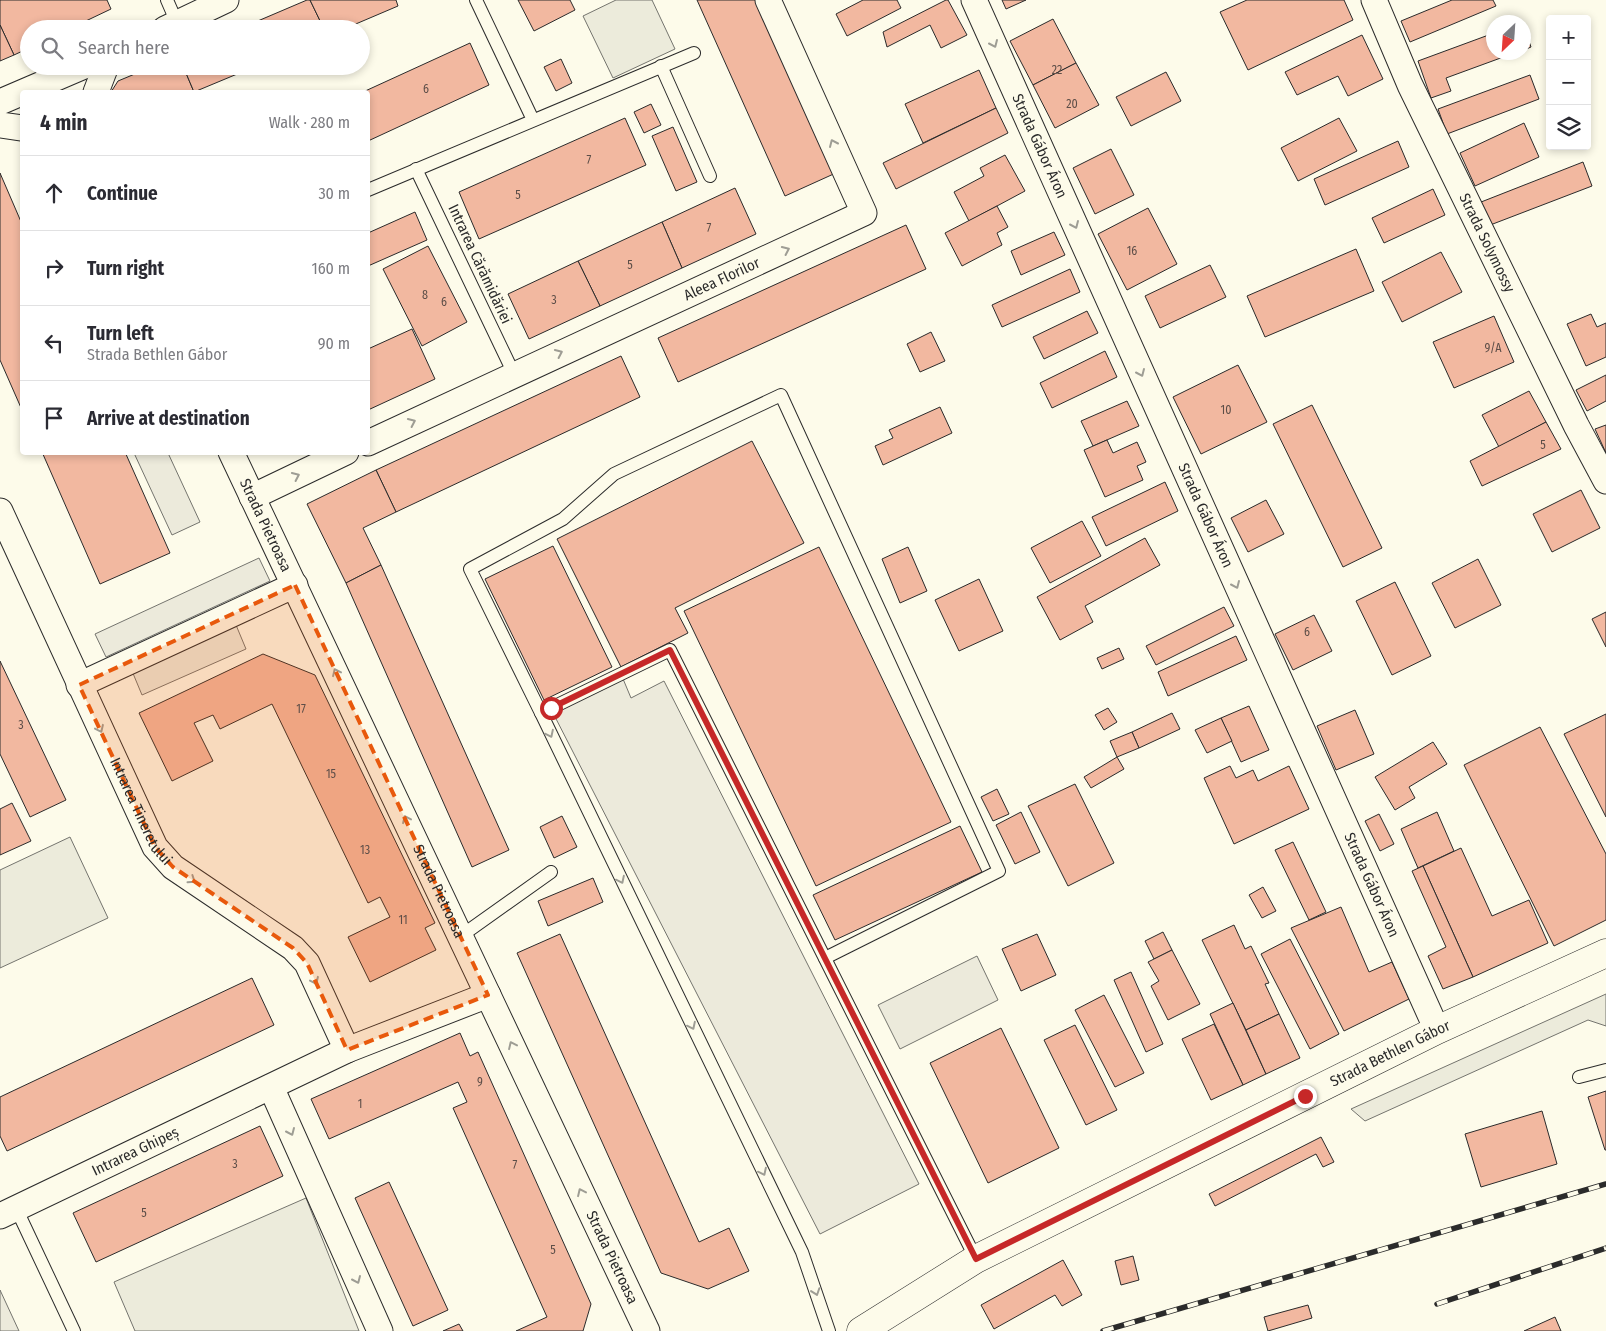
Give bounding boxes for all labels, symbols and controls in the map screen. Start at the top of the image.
north arrow [1486,15,1531,60]
map controls [1546,15,1591,150]
button: + [1546,15,1591,60]
search box [20,20,370,75]
icon: search [38,34,66,62]
text: Search here [78,36,170,59]
one-way arrow [987,39,998,48]
button: − [1546,60,1591,105]
house number: 22 [1052,63,1062,77]
house number: 6 [423,82,429,96]
street label: Strada Gábor Áron [1008,91,1071,201]
house number: 20 [1066,97,1078,111]
button: layers [1546,105,1591,150]
text: 4 min [40,110,88,136]
text: Walk · 280 m [269,113,350,132]
one-way arrow [829,139,839,148]
house number: 7 [587,153,592,167]
icon: ahead [40,179,68,207]
text: Continue [87,182,158,205]
text: 30 m [318,184,350,203]
house number: 5 [515,188,521,202]
street label: Strada Solymossy [1455,190,1519,296]
street label: Intrarea Cărămidăriei [444,201,516,327]
one-way arrow [1068,220,1079,229]
house number: 7 [707,221,712,235]
house number: 16 [1127,244,1137,258]
one-way arrow [781,245,790,256]
street label: Aleea Florilor [681,253,763,304]
icon: right [40,254,68,282]
text: Turn right [87,257,164,280]
house number: 5 [627,258,633,272]
text: 160 m [311,259,350,278]
house number: 8 [422,288,428,302]
house number: 3 [551,293,557,307]
house number: 6 [441,295,447,309]
text: Turn left [87,322,154,345]
icon: left [40,329,68,357]
text: 90 m [318,334,350,353]
house number: 9/A [1485,341,1502,355]
text: Strada Bethlen Gábor [87,345,227,364]
one-way arrow [554,349,563,360]
one-way arrow [1135,368,1146,377]
house number: 10 [1221,403,1231,417]
icon: arrive [40,404,68,432]
text: Arrive at destination [87,407,250,430]
one-way arrow [407,418,416,428]
house number: 5 [1540,438,1546,452]
street label: Strada Gábor Áron [1174,460,1237,570]
one-way arrow [291,472,300,482]
street label: Strada Pietroasa [236,476,295,575]
one-way arrow [1230,580,1241,589]
house number: 6 [1304,625,1310,639]
one-way arrow [332,668,343,677]
route start [540,697,563,720]
house number: 17 [296,702,306,716]
house number: 3 [18,718,24,732]
one-way arrow [93,724,104,733]
one-way arrow [544,729,555,738]
street label: Intrarea Tineretului [106,755,176,869]
house number: 15 [326,767,337,781]
one-way arrow [401,815,412,824]
street label: Strada Gábor Áron [1340,830,1403,940]
street label: Strada Pietroasa [409,842,469,941]
house number: 13 [360,843,370,857]
one-way arrow [186,874,196,883]
one-way arrow [615,875,625,884]
house number: 11 [398,913,408,927]
one-way arrow [309,976,320,985]
street label: Strada Bethlen Gábor [1327,1016,1454,1091]
one-way arrow [686,1021,697,1030]
one-way arrow [507,1041,518,1050]
house number: 9 [477,1075,483,1089]
route end [1294,1085,1317,1108]
house number: 1 [358,1097,362,1111]
street label: Intrarea Ghipeș [89,1123,182,1180]
one-way arrow [284,1127,295,1136]
house number: 3 [232,1157,238,1171]
house number: 7 [513,1158,518,1172]
one-way arrow [757,1167,768,1176]
one-way arrow [577,1188,588,1197]
house number: 5 [141,1206,147,1220]
street label: Strada Pietroasa [582,1208,642,1307]
house number: 5 [550,1243,556,1257]
one-way arrow [351,1275,361,1284]
one-way arrow [810,1287,820,1295]

